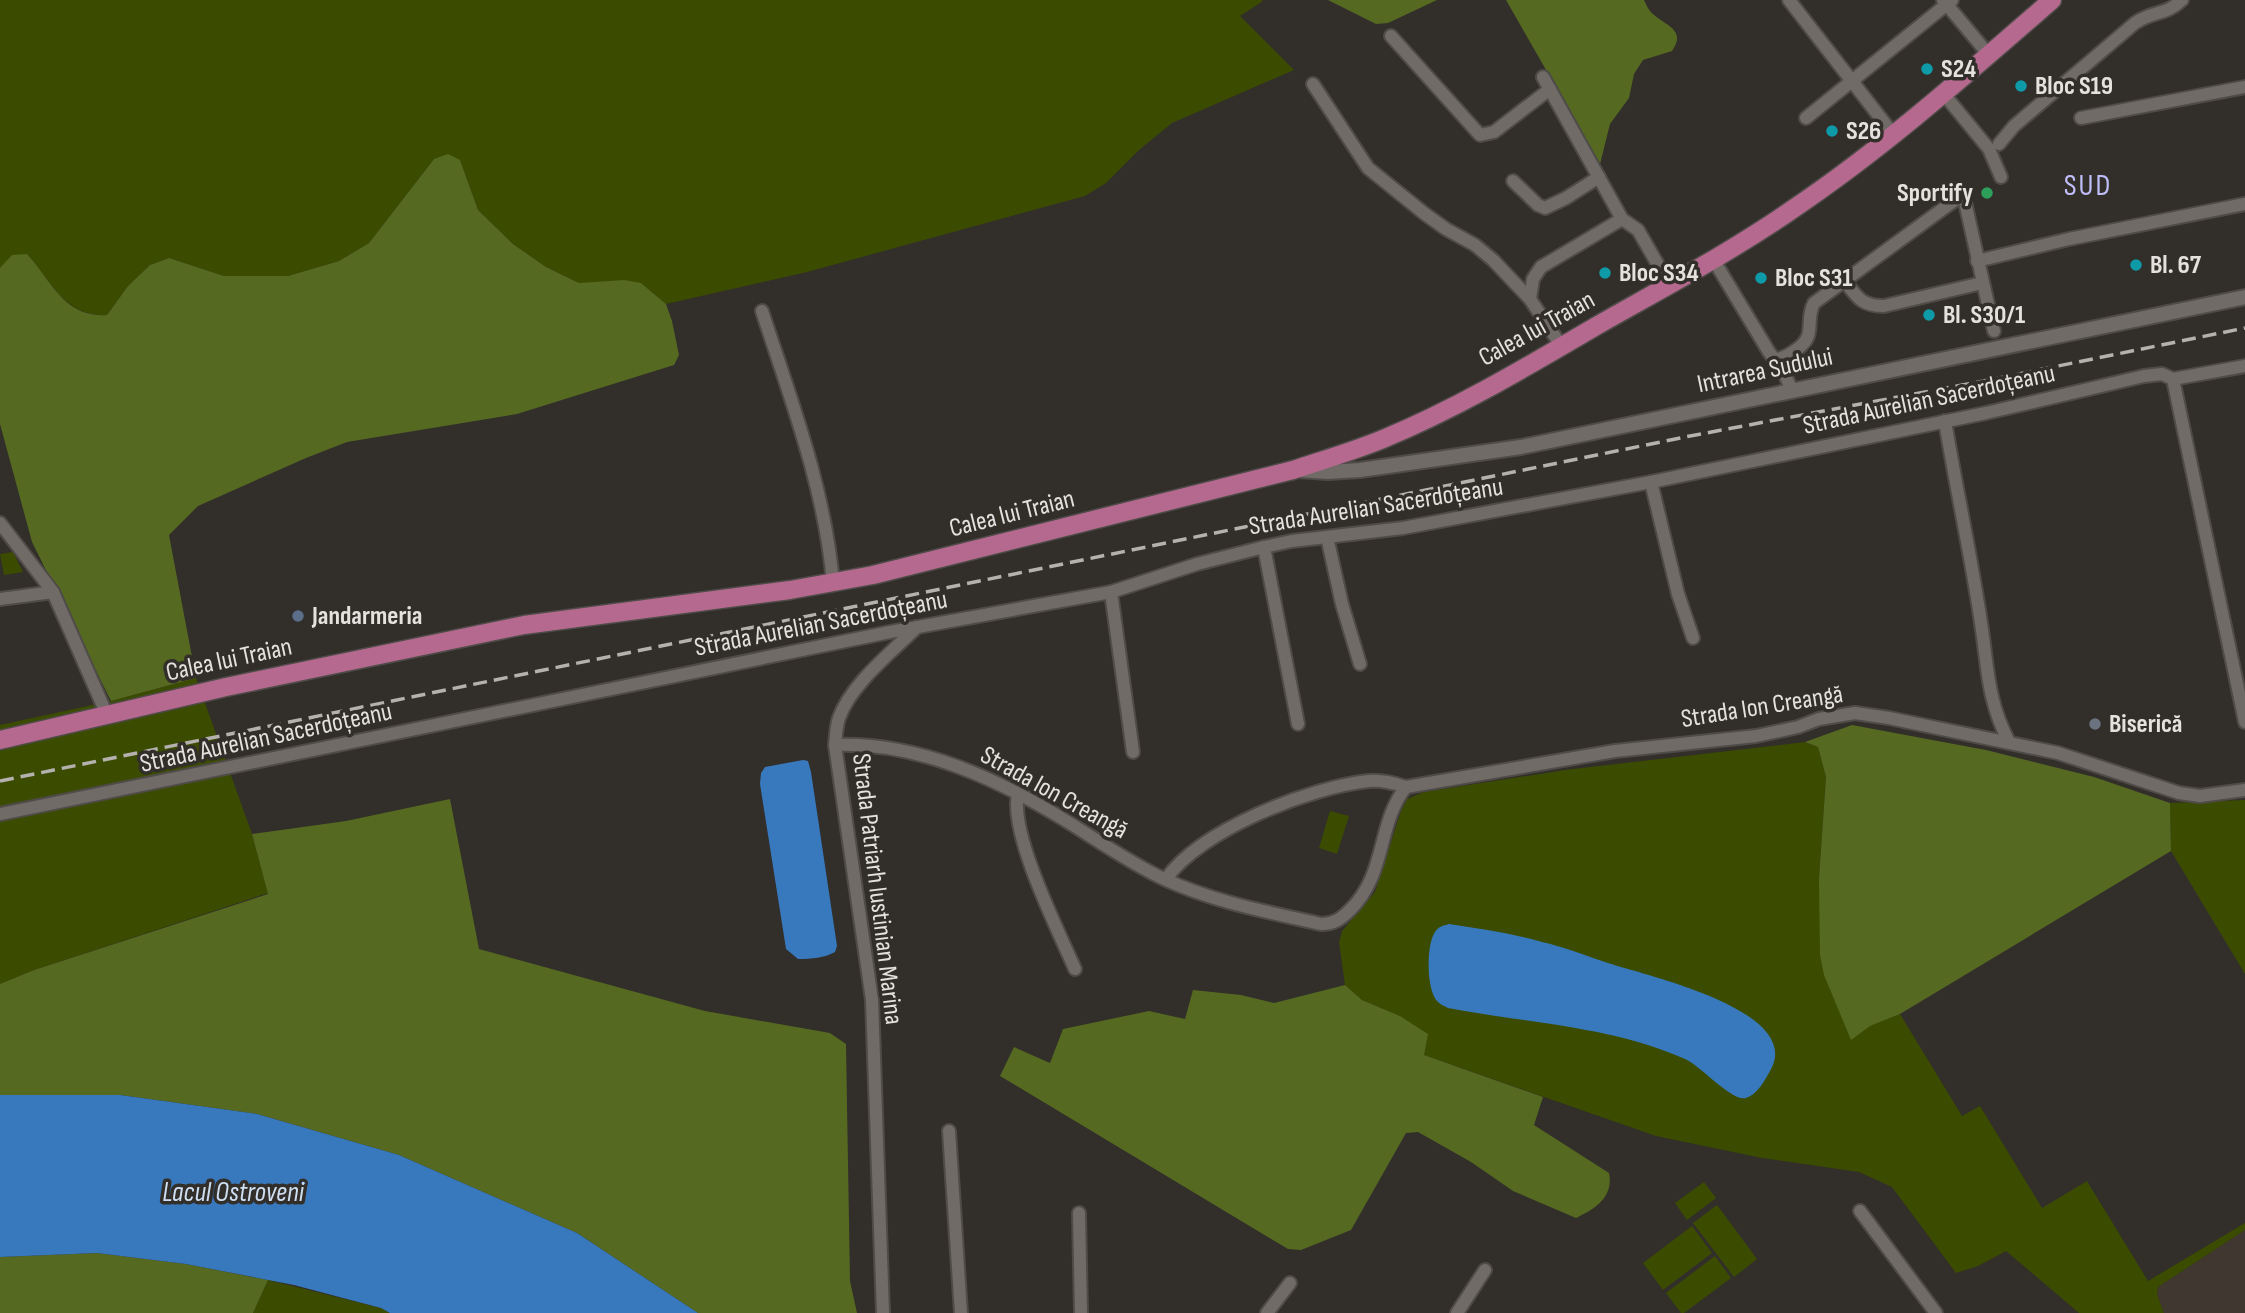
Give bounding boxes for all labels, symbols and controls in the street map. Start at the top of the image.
place label: S24 [1941,54,1976,85]
marker: S24 [1919,61,1935,77]
place label: Bloc S19 [2035,71,2113,102]
marker: Bloc S19 [2013,78,2029,94]
place label: S26 [1846,116,1881,147]
marker: S26 [1824,123,1840,139]
district label: SUD [2064,168,2112,204]
place label: Sportify [1897,178,1973,209]
marker: Sportify [1979,185,1995,201]
place label: Bl. 67 [2150,250,2202,281]
marker: Bl. 67 [2128,257,2144,273]
place label: Bloc S34 [1619,258,1699,289]
place label: Bloc S31 [1775,263,1853,294]
marker: Bloc S34 [1597,265,1613,281]
marker: Bloc S31 [1753,270,1769,286]
street label: Calea lui Traian [1474,284,1600,374]
place label: Bl. S30/1 [1943,300,2025,331]
marker: Bl. S30/1 [1921,307,1937,323]
street label: Intrarea Sudului [1695,342,1835,400]
street label: Strada Aurelian Sacerdoțeanu [1800,358,2058,442]
street label: Strada Aurelian Sacerdoțeanu [1247,472,1505,542]
street label: Calea lui Traian [946,483,1078,545]
street label: Strada Aurelian Sacerdoțeanu [692,584,950,664]
place label: Jandarmeria [311,601,422,632]
marker: Jandarmeria [290,608,306,624]
street label: Calea lui Traian [163,632,295,688]
street label: Strada Ion Creangă [1679,679,1845,735]
street label: Strada Aurelian Sacerdoțeanu [137,696,395,780]
place label: Biserică [2109,709,2182,740]
marker: Biserică [2087,716,2103,732]
street label: Strada Ion Creangă [975,740,1133,846]
street label: Strada Patriarh Iustinian Marina [845,752,909,1026]
water label: Lacul Ostroveni [162,1176,305,1209]

